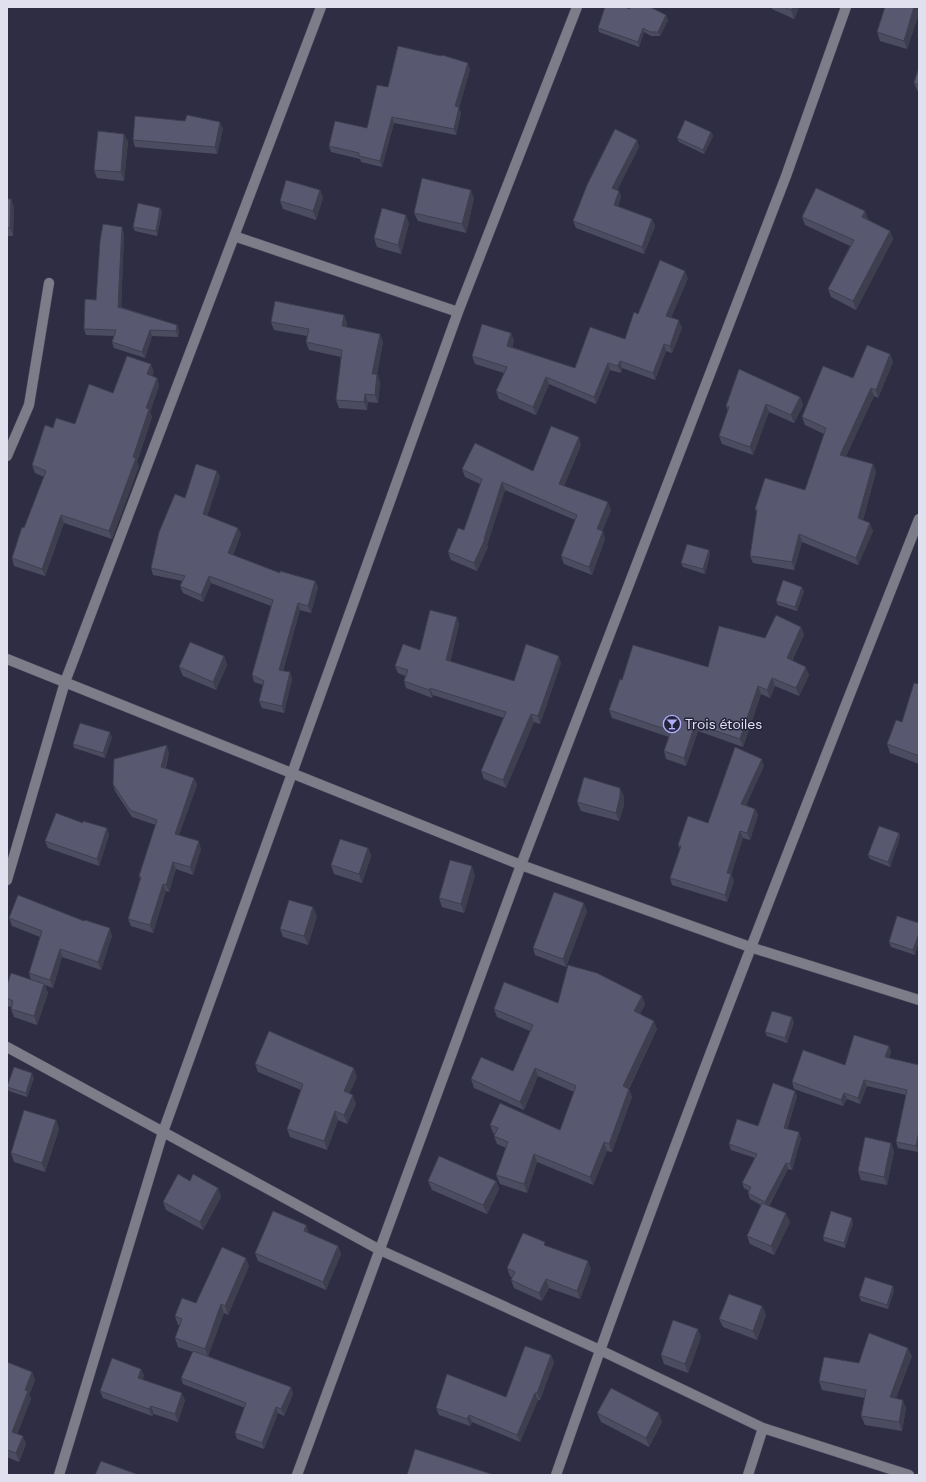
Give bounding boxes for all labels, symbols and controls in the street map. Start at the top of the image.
bar icon: Trois étoiles [662,714,682,734]
place label: Trois étoiles [685,715,762,733]

